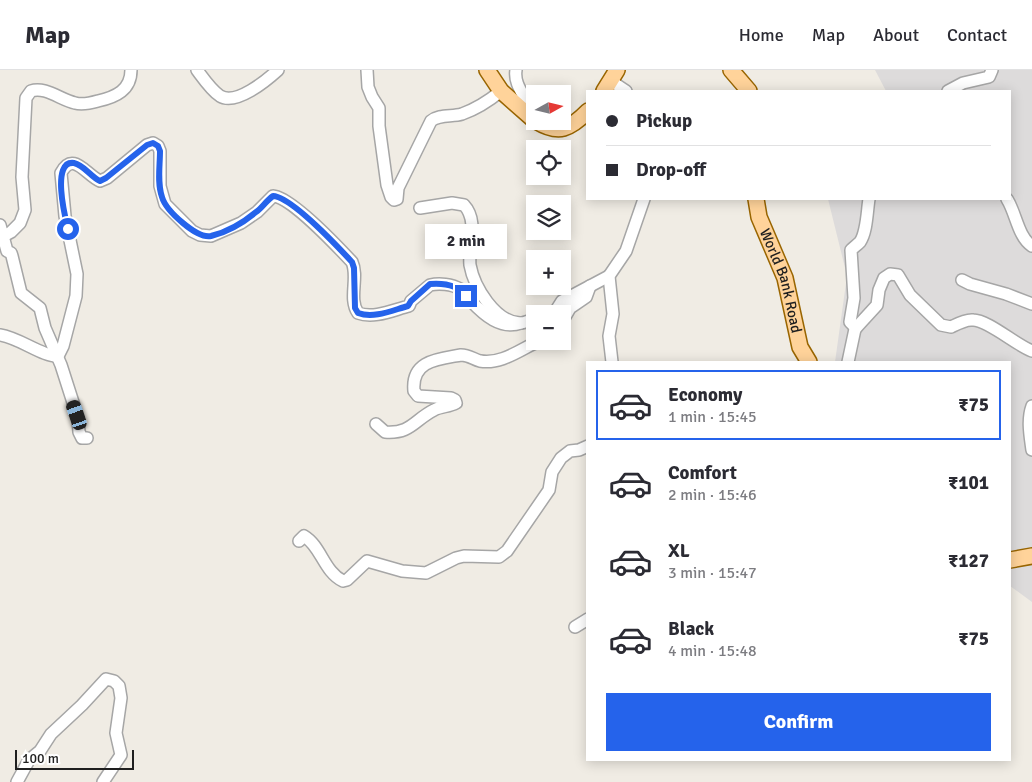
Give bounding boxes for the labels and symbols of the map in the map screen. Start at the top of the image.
north arrow [526,85,571,130]
route start [57,218,79,240]
callout: 2 min [425,224,507,258]
street label: World Bank Road [756,226,806,335]
route end [455,285,477,307]
car [65,398,88,432]
scale bar [15,747,134,770]

